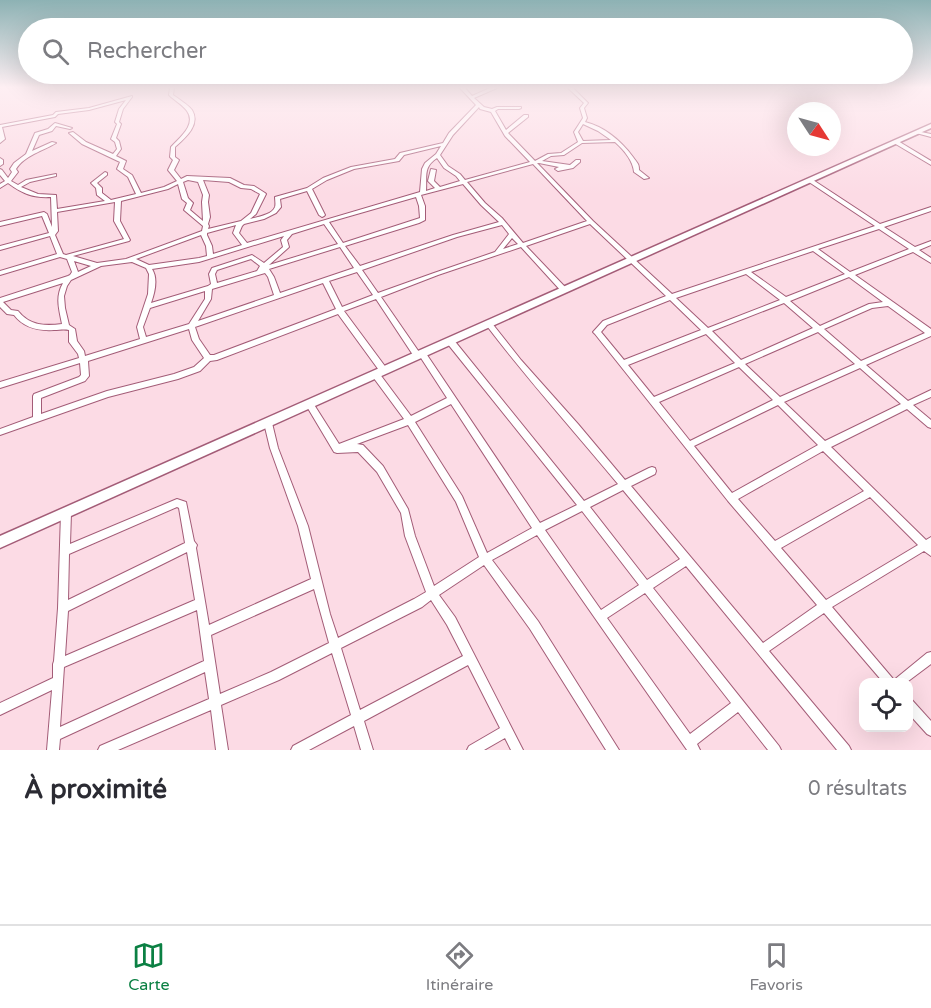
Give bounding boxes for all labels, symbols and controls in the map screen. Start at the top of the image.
search box [18,18,913,84]
icon: search [39,35,72,68]
text: Rechercher [87,38,207,64]
north arrow [787,102,841,156]
map controls [859,678,913,732]
button: locate [859,678,913,732]
text: À proximité [24,774,167,805]
text: 0 résultats [808,777,907,801]
tab: Carte [128,939,169,995]
tab: Itinéraire [426,939,493,995]
tab: Favoris [750,939,803,995]

